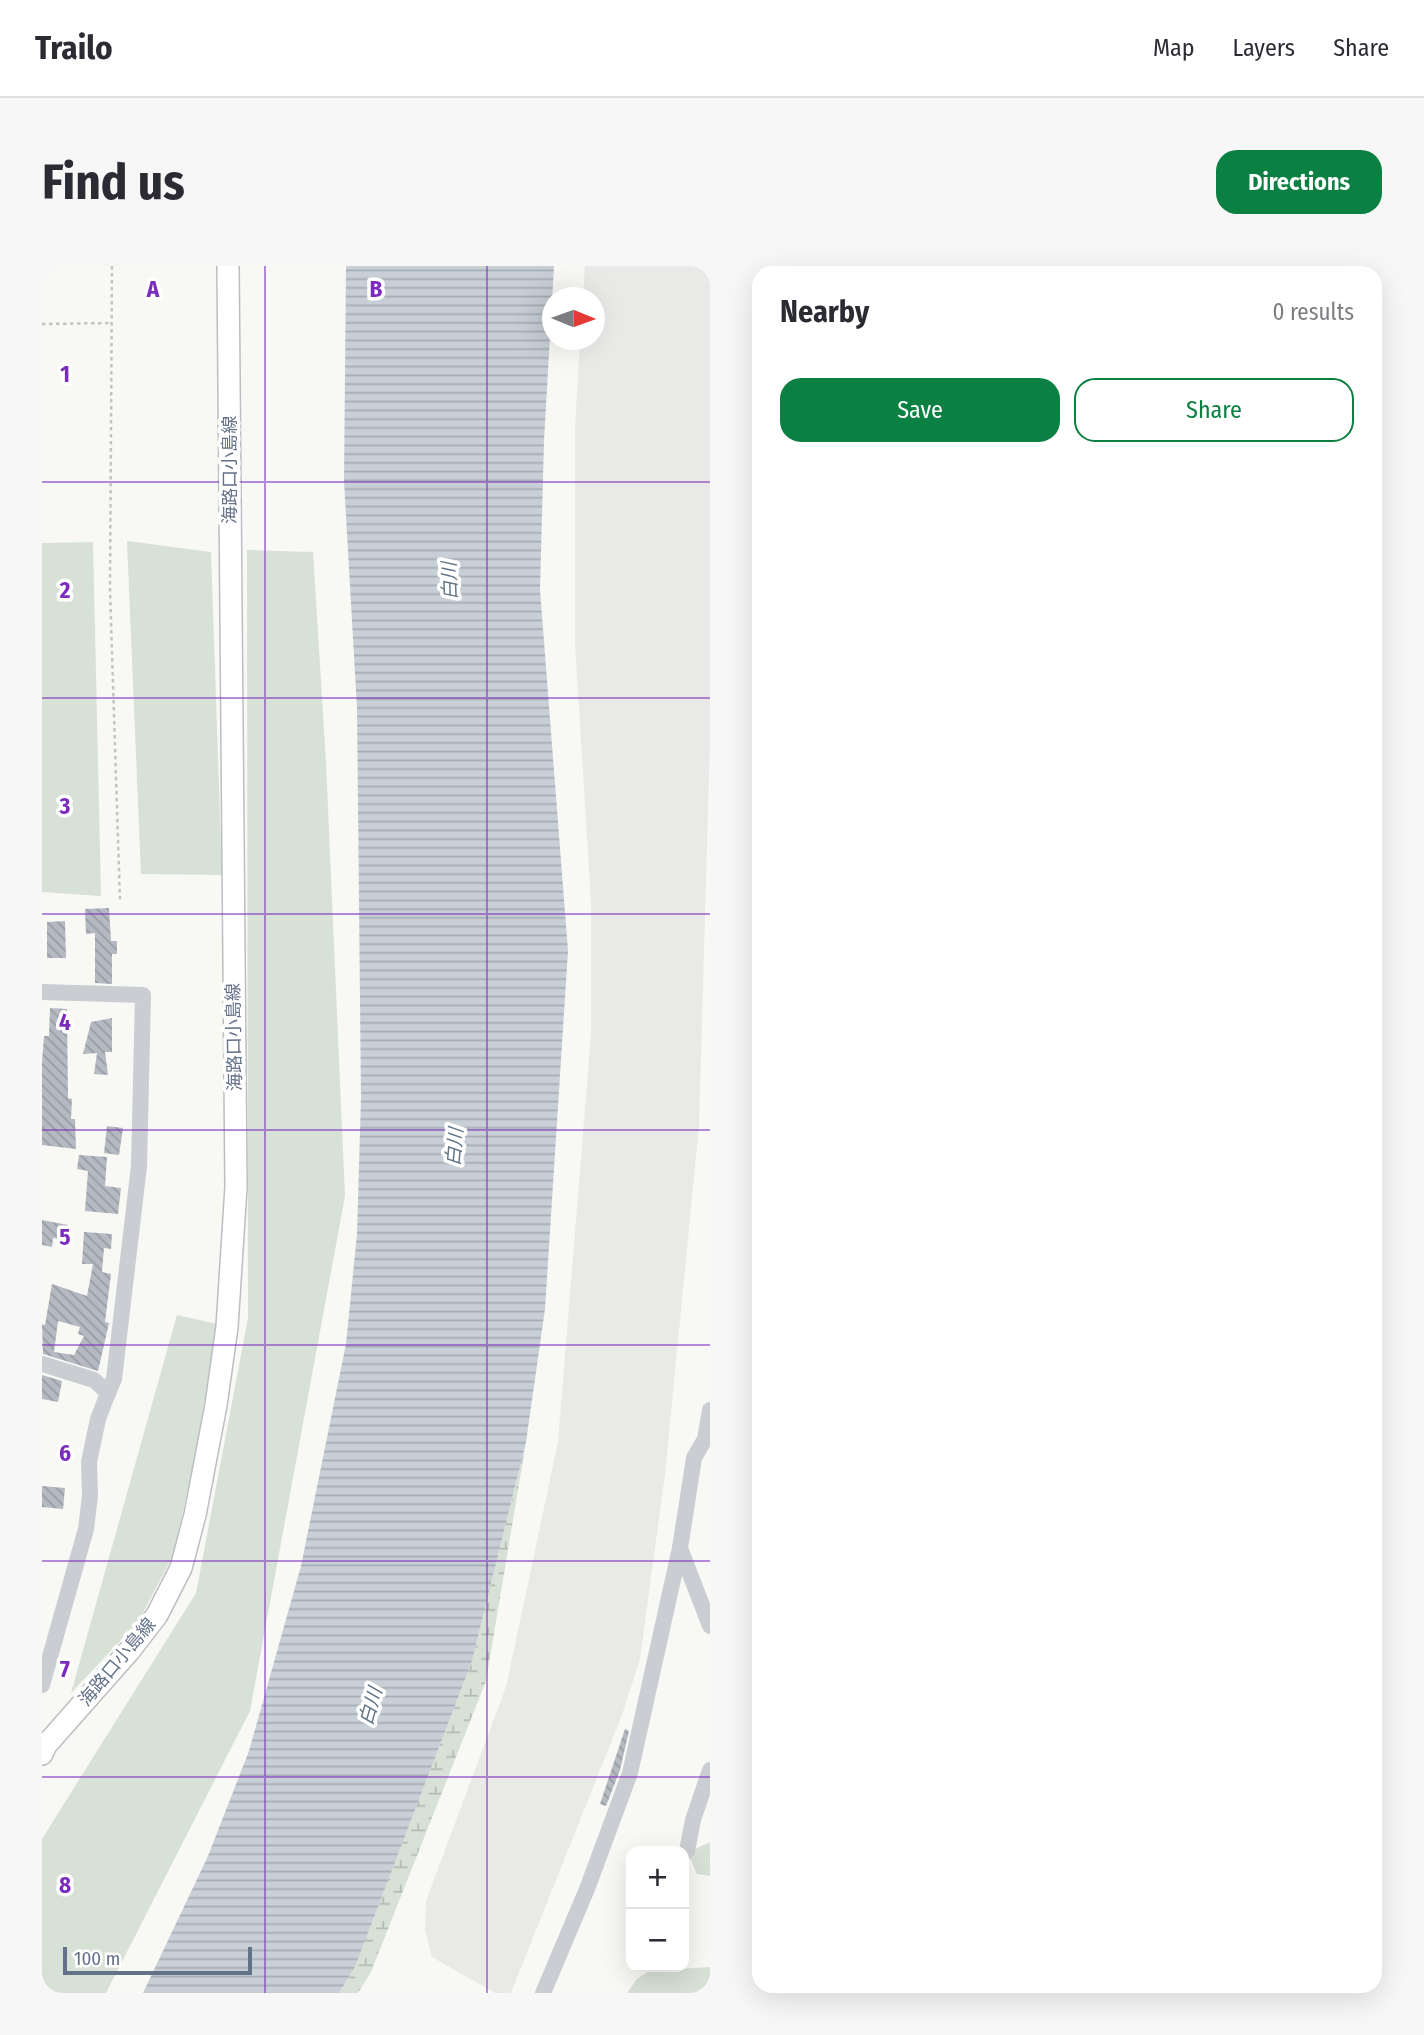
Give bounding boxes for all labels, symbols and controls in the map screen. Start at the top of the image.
text: Trailo [35,28,113,68]
text: Map [1153,34,1195,62]
text: Layers [1233,34,1295,62]
text: Share [1333,34,1389,62]
button: Directions [1216,150,1382,214]
text: Find us [42,153,185,212]
text: A [146,275,160,303]
text: B [370,275,383,303]
north arrow [542,287,605,350]
text: Nearby [780,294,869,330]
text: 0 results [1273,298,1354,326]
text: 1 [60,360,70,388]
button: Save [780,378,1060,442]
button: Share [1074,378,1354,442]
street label: 海路口小島線 [219,416,241,524]
water label: 白川 [437,560,462,600]
text: 2 [59,576,71,604]
text: 3 [59,792,71,820]
street label: 海路口小島線 [222,983,246,1091]
text: 4 [59,1008,71,1036]
water label: 白川 [441,1125,468,1167]
text: 5 [59,1223,71,1251]
text: 6 [59,1439,71,1467]
street label: 海路口小島線 [74,1614,160,1710]
text: 7 [60,1655,70,1683]
water label: 白川 [354,1683,387,1728]
map controls [626,1846,689,1972]
button: + [626,1846,689,1909]
text: 8 [59,1871,71,1899]
button: − [626,1909,689,1972]
scale bar [63,1944,252,1976]
text: 100 m [74,1947,120,1970]

